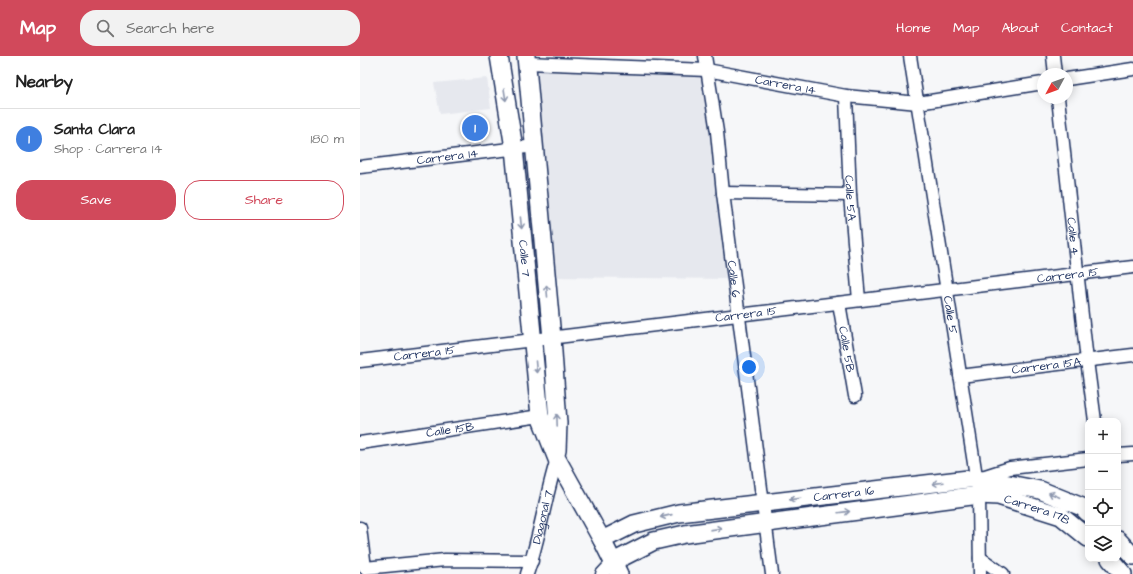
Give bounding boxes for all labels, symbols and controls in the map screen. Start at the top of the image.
search box [80,10,360,46]
text: Map [20,15,56,42]
icon: search [94,17,116,39]
text: Search here [126,18,215,39]
text: Home [896,18,931,38]
text: Map [953,18,979,38]
text: About [1001,18,1039,38]
text: Contact [1061,18,1113,38]
north arrow [1037,68,1073,104]
text: Nearby [16,70,73,94]
street label: Carrera 14 [754,71,817,99]
one-way arrow [501,88,509,101]
pin: 1 [462,113,488,143]
text: Santa Clara [54,119,135,140]
text: 1 [28,130,30,148]
text: 180 m [310,130,344,148]
text: Shop · Carrera 14 [54,140,162,158]
street label: Carrera 14 [416,144,479,169]
street label: Calle 5A [841,175,861,222]
button: Save [16,180,176,220]
button: Share [184,180,344,220]
one-way arrow [518,216,525,229]
street label: Calle 4 [1063,216,1084,256]
street label: Calle 7 [514,239,535,278]
street label: Calle 6 [723,260,745,299]
street label: Carrera 15 [1036,263,1100,287]
one-way arrow [544,285,551,298]
street label: Calle 5 [939,295,962,336]
street label: Carrera 15 [714,302,778,326]
street label: Calle 5B [835,325,859,374]
street label: Carrera 15 [393,341,457,365]
street label: Carrera 15A [1011,353,1082,378]
your location [739,357,759,377]
one-way arrow [532,360,539,373]
one-way arrow [553,414,561,427]
street label: Calle 15B [425,417,476,441]
map controls [1085,418,1121,562]
button: + [1085,418,1121,454]
button: − [1085,454,1121,490]
one-way arrow [932,479,945,487]
street label: Carrera 16 [812,482,876,506]
street label: Diagonal 7 [528,488,557,546]
street label: Carrera 17B [1002,490,1075,529]
button: locate [1085,490,1121,526]
one-way arrow [1048,491,1060,499]
one-way arrow [789,496,802,503]
one-way arrow [837,508,850,516]
one-way arrow [660,513,673,521]
one-way arrow [709,525,722,533]
button: layers [1085,526,1121,562]

